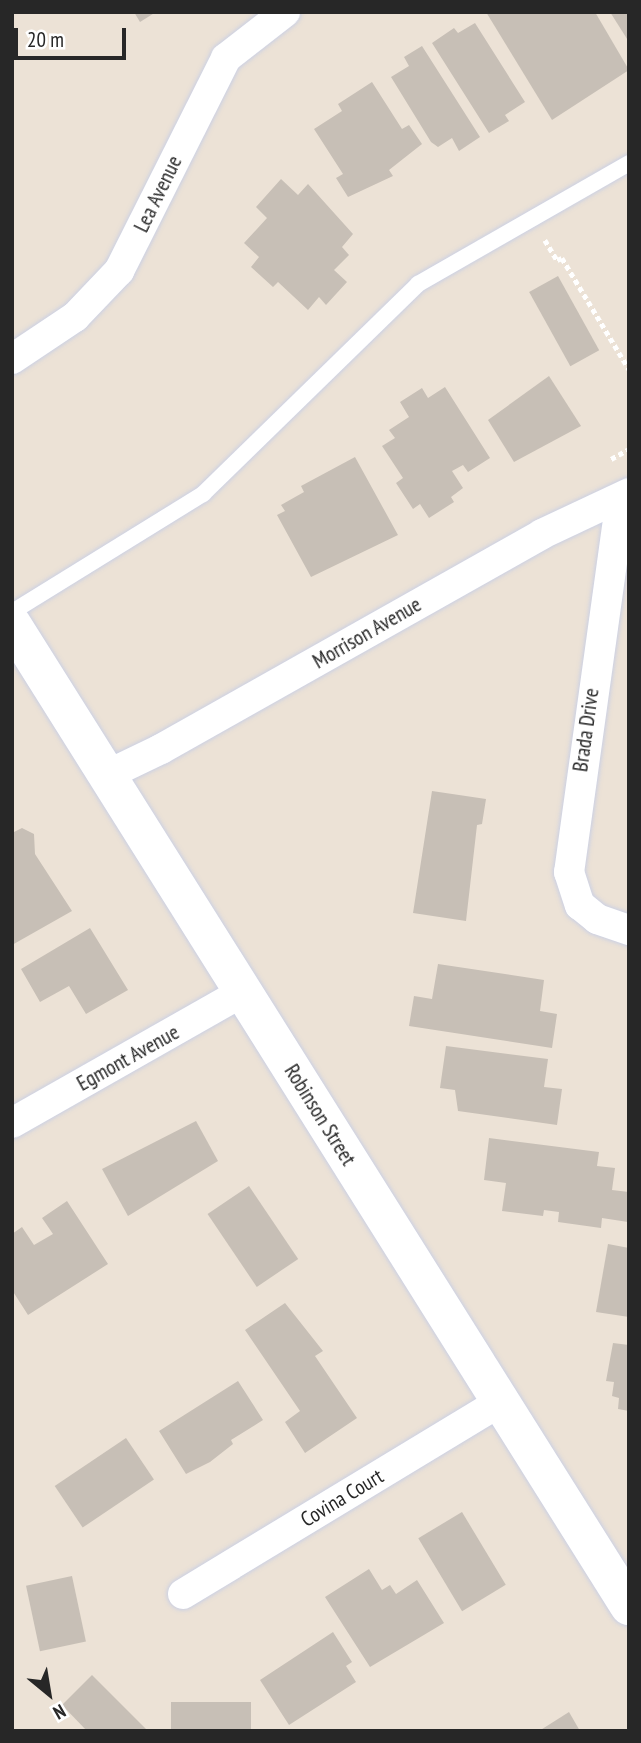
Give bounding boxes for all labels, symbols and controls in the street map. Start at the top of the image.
scale bar [18,14,130,58]
text: 20 m [27,26,64,53]
street label: Lea Avenue [129,151,187,237]
street label: Morrison Avenue [308,592,426,674]
street label: Brada Drive [568,687,604,773]
street label: Egmont Avenue [72,1019,184,1097]
street label: Robinson Street [279,1060,361,1170]
street label: Covina Court [296,1464,388,1532]
north arrow [14,1659,84,1729]
text: N [49,1699,70,1725]

